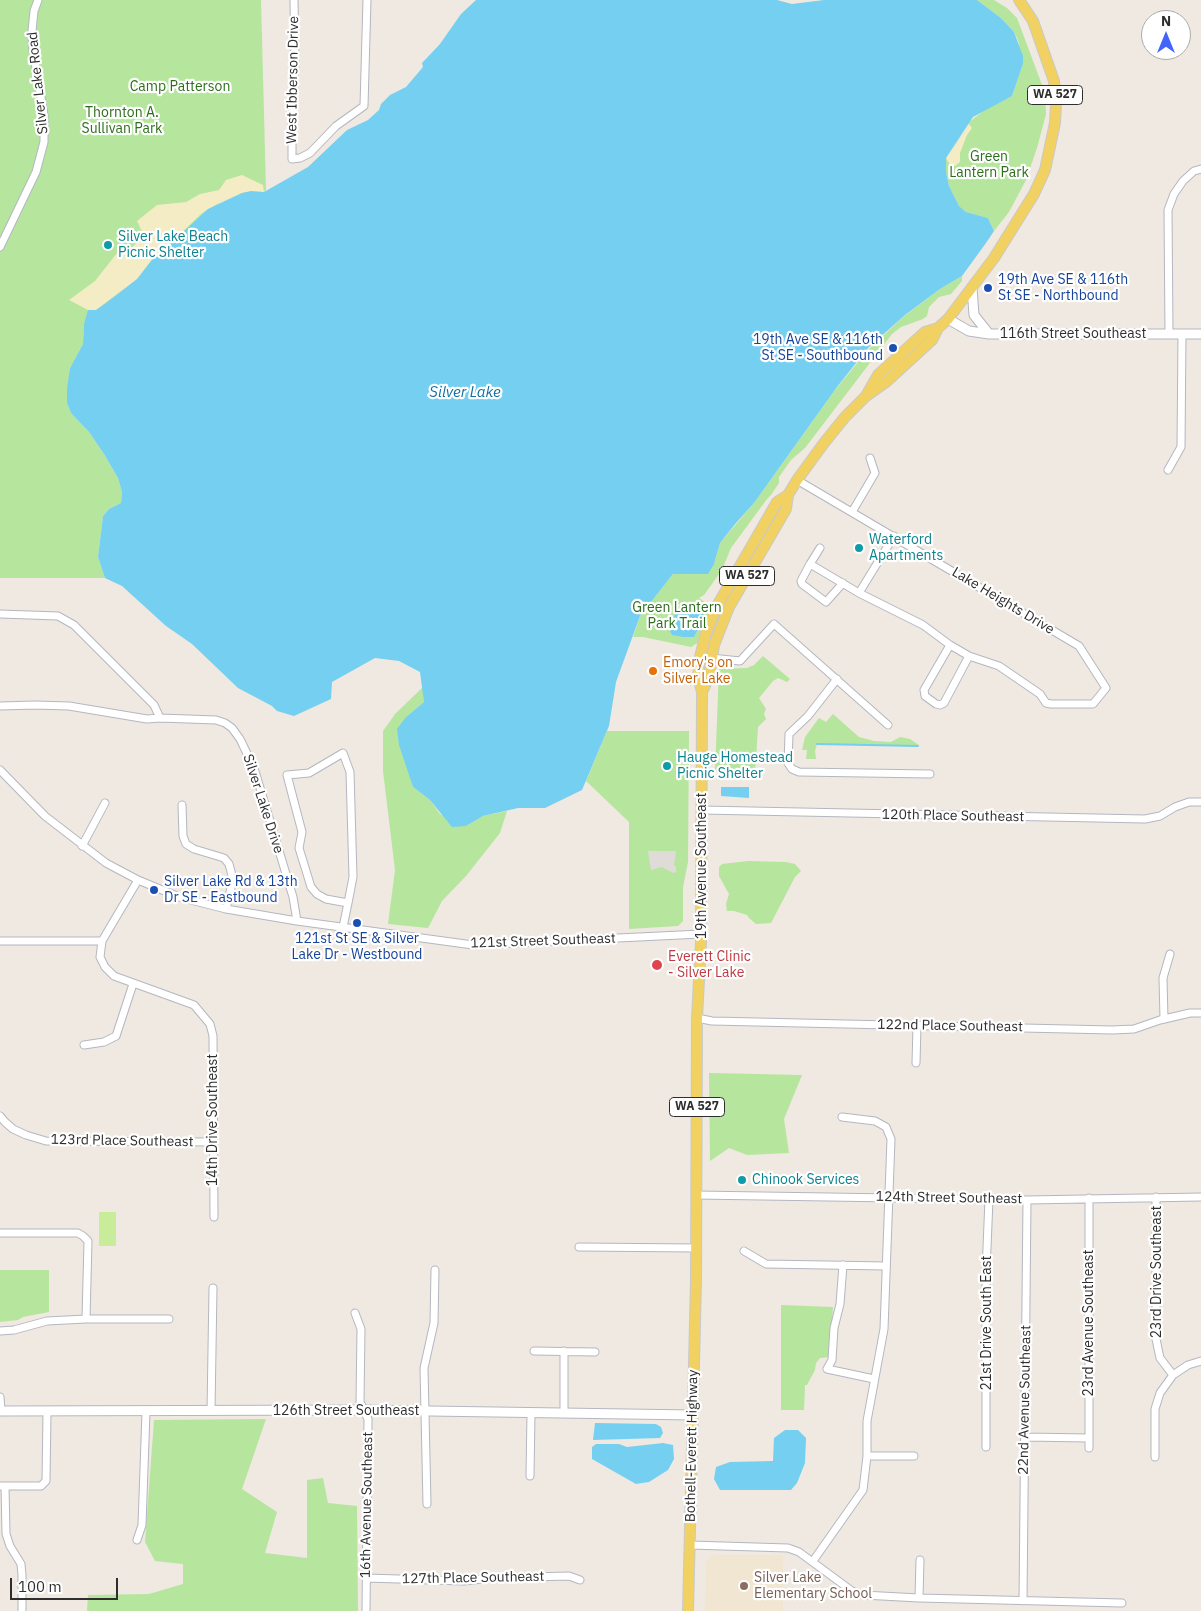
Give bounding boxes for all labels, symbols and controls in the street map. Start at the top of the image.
north arrow [1141,10,1191,60]
text: N [1161,12,1171,30]
street label: West Ibberson Drive [283,16,303,144]
street label: Silver Lake Road [24,31,52,135]
park label: Camp Patterson [130,79,230,95]
road number: WA 527 [1028,86,1082,104]
park label: Thornton A. Sullivan Park [82,105,162,138]
park label: Green Lantern Park [949,149,1029,182]
place label: Silver Lake Beach Picnic Shelter [118,229,228,262]
marker: Silver Lake Beach Picnic Shelter [102,239,114,251]
place label: 19th Ave SE & 116th St SE - Northbound [998,272,1128,304]
marker: 19th Ave SE & 116th St SE - Northbound [982,282,994,294]
street label: 116th Street Southeast [1000,326,1146,342]
place label: 19th Ave SE & 116th St SE - Southbound [753,332,883,364]
marker: 19th Ave SE & 116th St SE - Southbound [887,342,899,354]
water label: Silver Lake [429,384,501,402]
place label: Waterford Apartments [869,532,943,564]
marker: Waterford Apartments [853,542,865,554]
street label: Lake Heights Drive [949,564,1057,638]
road number: WA 527 [720,566,774,586]
park label: Green Lantern Park Trail [632,600,722,632]
place label: Emory's on Silver Lake [663,655,733,688]
marker: Emory's on Silver Lake [647,665,659,677]
place label: Hauge Homestead Picnic Shelter [677,750,793,782]
street label: Silver Lake Drive [239,752,287,856]
marker: Hauge Homestead Picnic Shelter [661,760,673,772]
street label: 19th Avenue Southeast [694,793,710,939]
street label: 120th Place Southeast [882,806,1024,826]
place label: Silver Lake Rd & 13th Dr SE - Eastbound [164,874,298,906]
marker: Silver Lake Rd & 13th Dr SE - Eastbound [148,884,160,896]
marker: 121st St SE & Silver Lake Dr - Westbound [351,917,363,929]
street label: 121st Street Southeast [470,930,616,952]
place label: 121st St SE & Silver Lake Dr - Westbound [292,931,422,964]
place label: Everett Clinic - Silver Lake [668,949,751,982]
marker: Everett Clinic - Silver Lake [650,958,664,972]
street label: 122nd Place Southeast [877,1016,1023,1036]
street label: 14th Drive Southeast [205,1054,221,1186]
road number: WA 527 [670,1098,724,1116]
street label: 123rd Place Southeast [50,1131,194,1151]
place label: Chinook Services [752,1172,859,1188]
marker: Chinook Services [736,1174,748,1186]
street label: 124th Street Southeast [876,1188,1022,1208]
street label: 23rd Drive Southeast [1149,1206,1165,1338]
street label: 23rd Avenue Southeast [1081,1250,1097,1396]
street label: 21st Drive South East [979,1256,995,1390]
street label: 22nd Avenue Southeast [1015,1325,1035,1475]
street label: Bothell-Everett Highway [682,1370,702,1522]
street label: 126th Street Southeast [273,1403,419,1419]
street label: 16th Avenue Southeast [357,1432,377,1578]
scale bar [12,1568,120,1600]
street label: 127th Place Southeast [402,1568,544,1588]
place label: Silver Lake Elementary School [754,1570,872,1602]
text: 100 m [18,1577,62,1596]
marker: Silver Lake Elementary School [738,1580,750,1592]

